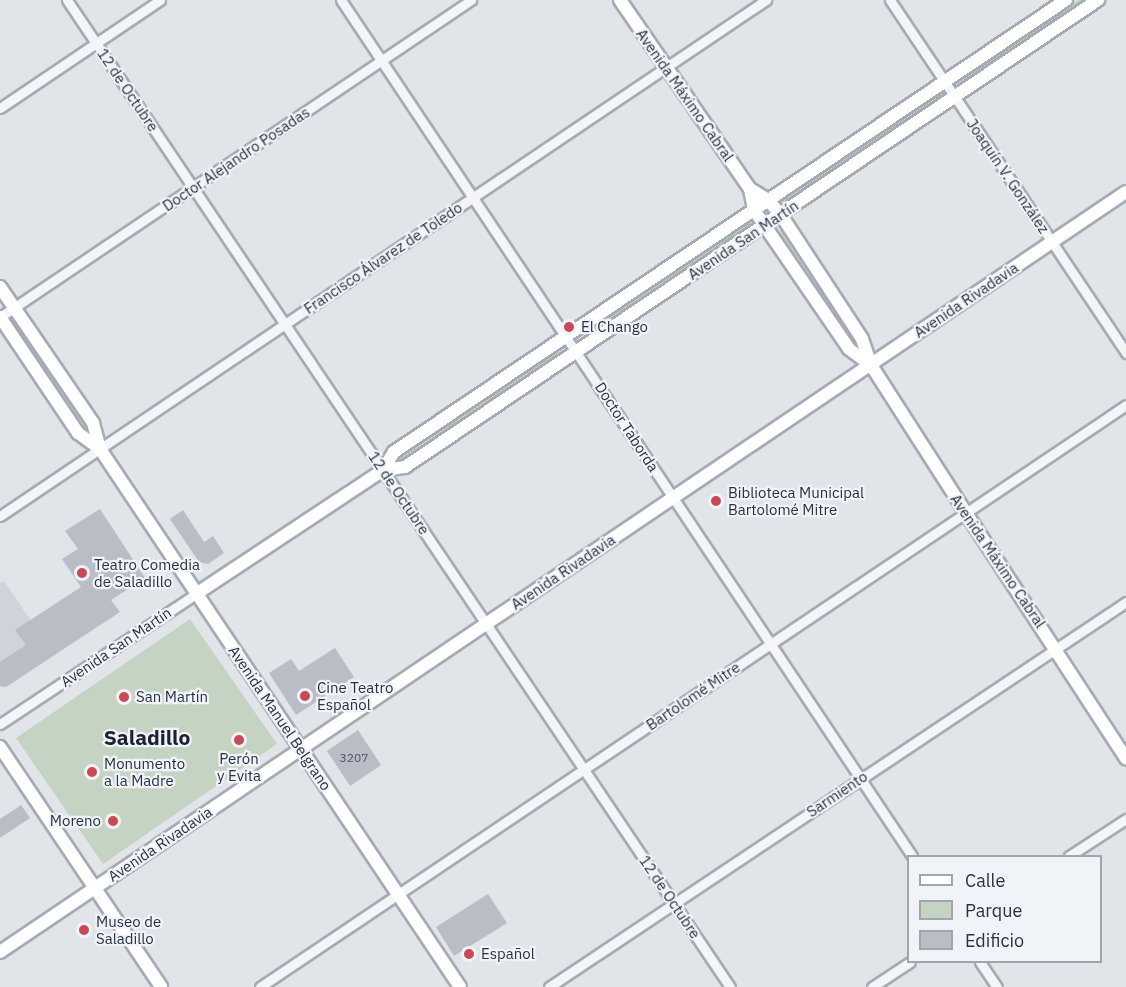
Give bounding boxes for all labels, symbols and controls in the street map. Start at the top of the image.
street label: Avenida Máximo Cabral [632,25,738,165]
street label: 12 de Octubre [94,45,162,135]
street label: Doctor Alejandro Posadas [159,103,313,215]
street label: Joaquín V. González [963,115,1053,237]
street label: Avenida San Martín [684,196,802,284]
street label: Francisco Álvarez de Toledo [301,198,465,318]
street label: Avenida Rivadavia [911,259,1021,341]
place label: El Chango [581,318,648,336]
marker: El Chango [562,320,576,334]
street label: Doctor Taborda [591,379,663,475]
street label: 12 de Octubre [365,448,433,538]
place label: Biblioteca Municipal Bartolomé Mitre [728,483,864,518]
street label: Avenida Máximo Cabral [947,491,1049,631]
marker: Biblioteca Municipal Bartolomé Mitre [709,494,723,508]
street label: Avenida Rivadavia [508,531,618,613]
place label: Teatro Comedia de Saladillo [94,555,200,590]
marker: Teatro Comedia de Saladillo [75,566,89,580]
street label: Avenida San Martín [57,603,175,691]
street label: Avenida Manuel Belgrano [225,642,335,794]
street label: Bartolomé Mitre [643,658,743,734]
place label: Cine Teatro Español [317,678,393,713]
place label: San Martín [136,688,208,706]
marker: Cine Teatro Español [298,689,312,703]
marker: San Martín [117,690,131,704]
district label: Saladillo [104,724,190,750]
marker: Perón y Evita [232,733,246,747]
place label: Perón y Evita [217,749,261,784]
house number: 3207 [340,751,368,765]
place label: Monumento a la Madre [104,754,185,789]
marker: Monumento a la Madre [85,765,99,779]
street label: Sarmiento [803,767,871,821]
street label: Avenida Rivadavia [105,803,215,885]
place label: Moreno [50,812,101,830]
marker: Moreno [106,814,120,828]
street label: 12 de Octubre [636,852,704,942]
legend [907,855,1102,963]
text: Calle [965,869,1005,892]
text: Parque [965,899,1022,922]
place label: Museo de Saladillo [96,912,161,947]
marker: Museo de Saladillo [77,923,91,937]
text: Edificio [965,929,1024,952]
place label: Español [481,945,535,963]
marker: Español [462,947,476,961]

